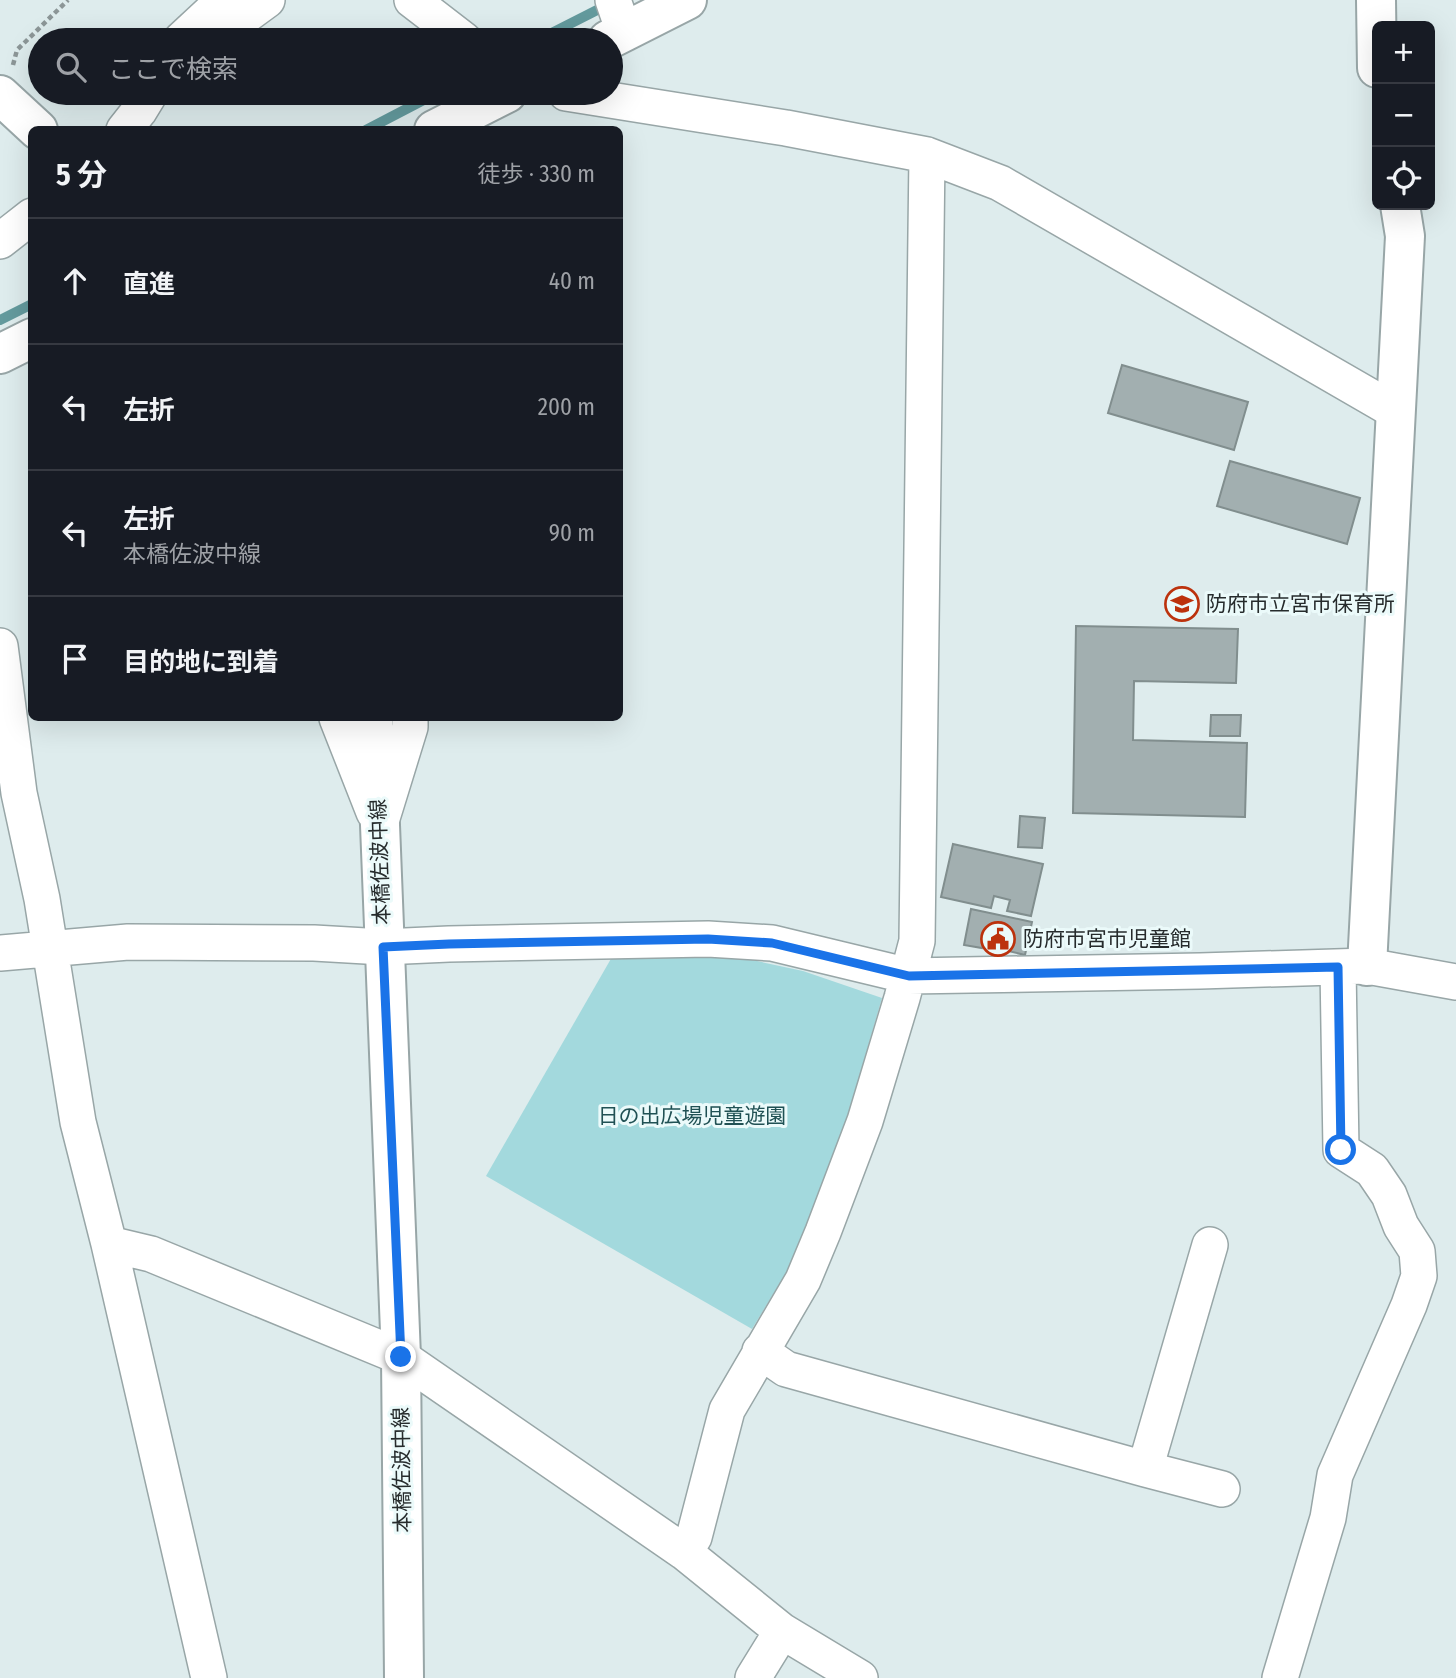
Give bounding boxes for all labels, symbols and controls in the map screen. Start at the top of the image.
map controls [1372,21,1435,210]
button: + [1372,21,1435,84]
search box [28,28,623,105]
icon: search [52,48,90,86]
text: ここで検索 [108,54,238,85]
button: − [1372,84,1435,147]
button: locate [1372,147,1435,210]
text: 5 分 [56,157,107,193]
text: 徒歩 · 330 m [477,160,595,188]
icon: ahead [56,262,94,300]
text: 40 m [549,267,595,295]
text: 直進 [123,269,175,300]
icon: left [56,388,94,426]
text: 200 m [538,393,595,421]
text: 左折 [123,395,175,426]
text: 左折 [123,504,175,535]
icon: left [56,514,94,552]
text: 90 m [549,519,595,547]
text: 本橋佐波中線 [123,540,261,568]
school or university icon: 防府市立宮市保育所 [1163,585,1201,623]
place label: 防府市立宮市保育所 [1206,591,1395,617]
icon: arrive [56,640,94,678]
text: 目的地に到着 [123,647,279,678]
street label: 本橋佐波中線 [365,799,395,925]
public building icon: 防府市宮市児童館 [979,920,1017,958]
place label: 防府市宮市児童館 [1023,926,1191,952]
park label: 日の出広場児童遊園 [598,1103,787,1129]
route start [1325,1134,1356,1165]
route end [385,1341,416,1372]
street label: 本橋佐波中線 [388,1407,416,1533]

